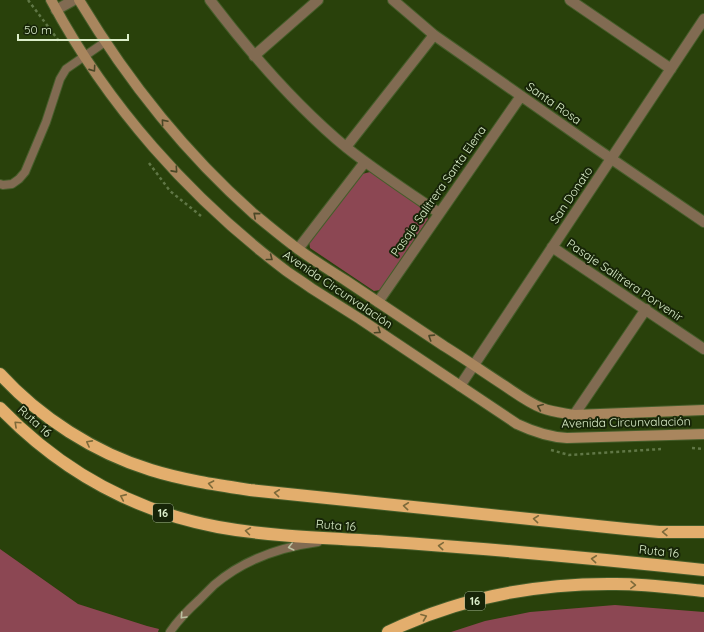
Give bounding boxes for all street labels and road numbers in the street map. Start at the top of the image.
street label: Santa Rosa [524,79,584,127]
street label: Pasaje Salitrera Santa Elena [387,123,489,259]
street label: San Donato [546,164,596,226]
street label: Pasaje Salitrera Porvenir [564,235,686,325]
street label: Avenida Circunvalación [280,247,396,331]
street label: Ruta 16 [15,402,55,440]
street label: Avenida Circunvalación [561,413,691,431]
road number: 16 [153,504,173,522]
street label: Ruta 16 [315,516,357,534]
street label: Ruta 16 [638,541,680,561]
road number: 16 [465,592,485,610]

